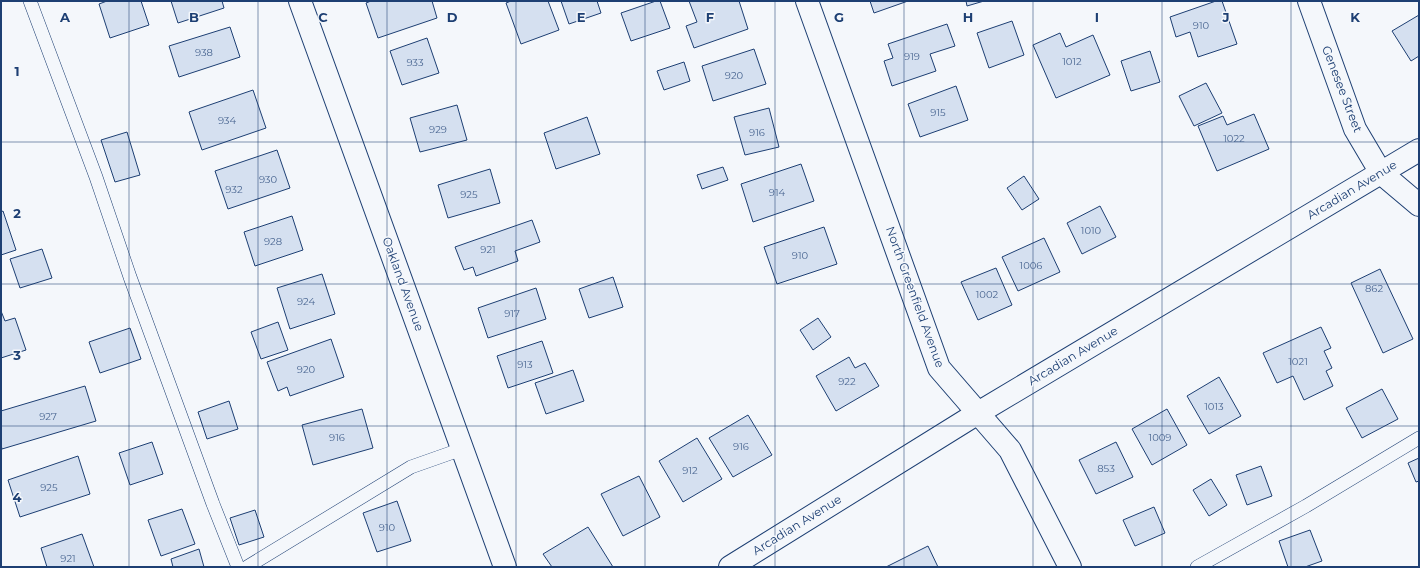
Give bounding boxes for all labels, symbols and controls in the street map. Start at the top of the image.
text: A [59,9,71,25]
text: B [189,9,199,25]
text: C [318,9,328,25]
text: D [447,9,458,25]
text: E [577,9,586,25]
text: F [706,9,714,25]
text: G [834,9,844,25]
text: H [963,9,973,25]
text: I [1095,9,1099,25]
text: J [1221,9,1230,25]
text: K [1350,9,1360,25]
house number: 910 [1193,19,1210,32]
street label: Genesee Street [1319,43,1366,134]
house number: 938 [195,46,213,59]
house number: 919 [904,50,920,63]
house number: 1012 [1062,55,1082,68]
house number: 933 [406,56,424,69]
text: 1 [14,63,20,79]
house number: 920 [725,69,744,82]
house number: 915 [930,106,946,119]
house number: 934 [218,114,237,127]
house number: 929 [429,123,447,136]
house number: 916 [749,126,765,139]
house number: 1022 [1223,132,1245,145]
street label: Arcadian Avenue [1304,157,1399,222]
house number: 930 [259,173,278,186]
house number: 932 [225,183,243,196]
house number: 914 [769,186,786,199]
house number: 925 [460,188,478,201]
text: 2 [13,205,21,221]
street label: North Greenfield Avenue [883,224,948,370]
house number: 1010 [1081,224,1102,237]
house number: 928 [264,235,282,248]
street label: Oakland Avenue [379,235,428,333]
house number: 921 [480,243,496,256]
house number: 910 [792,249,809,262]
house number: 1006 [1020,259,1042,272]
house number: 862 [1365,282,1383,295]
house number: 1002 [976,288,999,301]
house number: 924 [297,295,315,308]
house number: 917 [504,307,520,320]
street label: Arcadian Avenue [1025,323,1120,388]
text: 3 [12,347,21,363]
house number: 1021 [1288,355,1308,368]
house number: 913 [517,358,533,371]
house number: 920 [297,363,316,376]
house number: 922 [838,375,856,388]
house number: 1013 [1204,400,1224,413]
house number: 927 [39,410,57,423]
house number: 916 [329,431,345,444]
house number: 1009 [1149,431,1171,444]
house number: 916 [733,440,749,453]
house number: 853 [1097,462,1115,475]
house number: 912 [682,464,698,477]
house number: 925 [40,481,58,494]
text: 4 [13,489,22,505]
street label: Arcadian Avenue [749,491,844,558]
house number: 910 [379,521,396,534]
house number: 921 [60,552,76,565]

